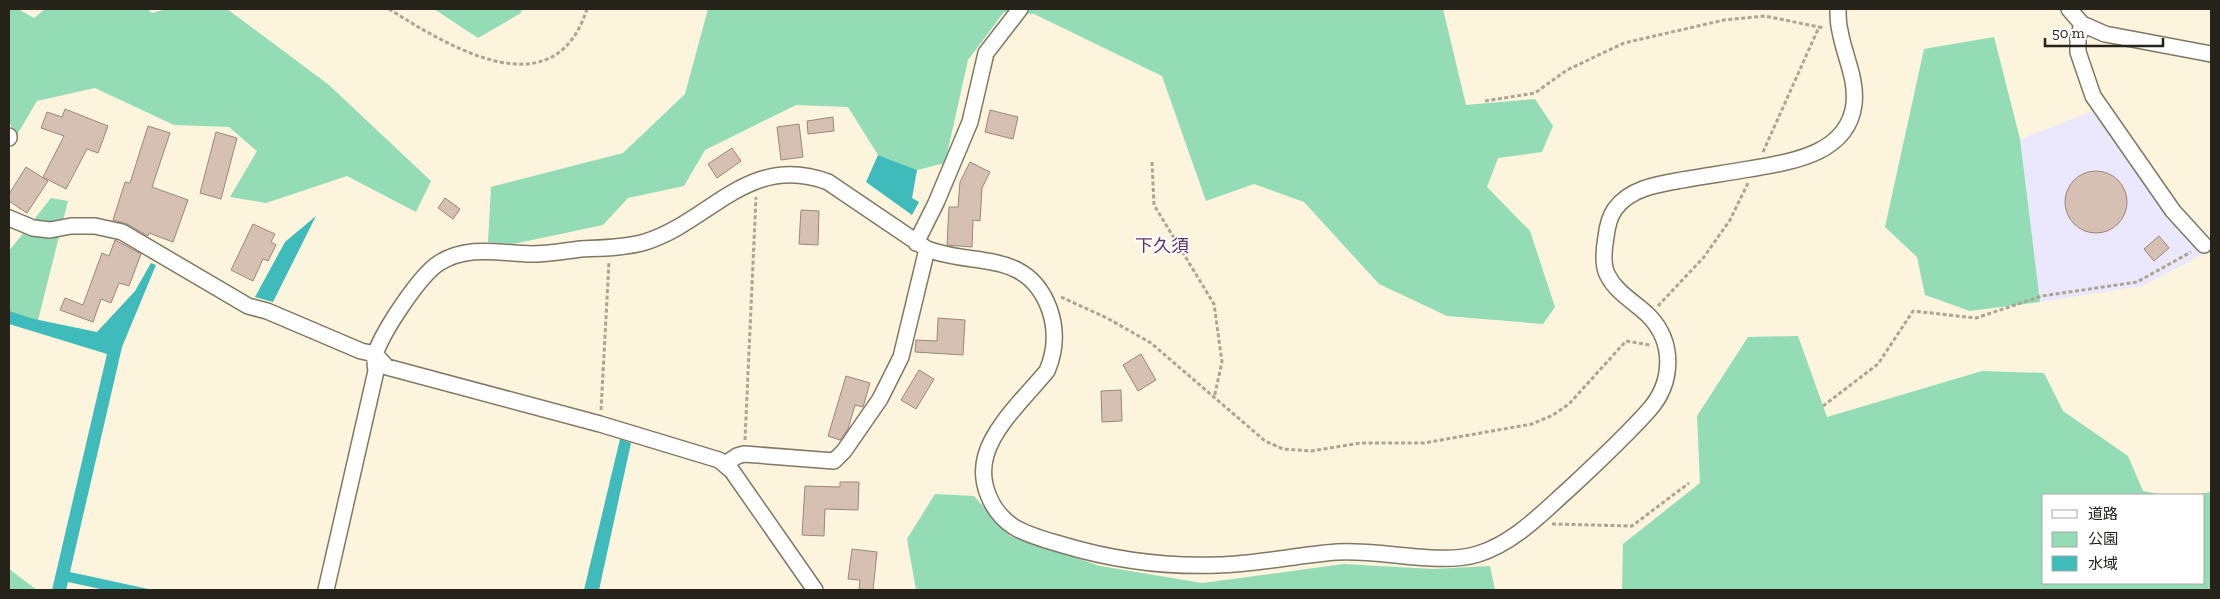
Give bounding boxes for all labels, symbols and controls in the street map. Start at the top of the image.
scale bar [2045,15,2162,47]
text: 50 m [2052,24,2085,42]
district label: 下久須 [1135,235,1189,257]
legend [2042,494,2205,584]
text: 道路 [2088,505,2118,523]
text: 公園 [2088,530,2118,548]
text: 水域 [2088,555,2118,573]

